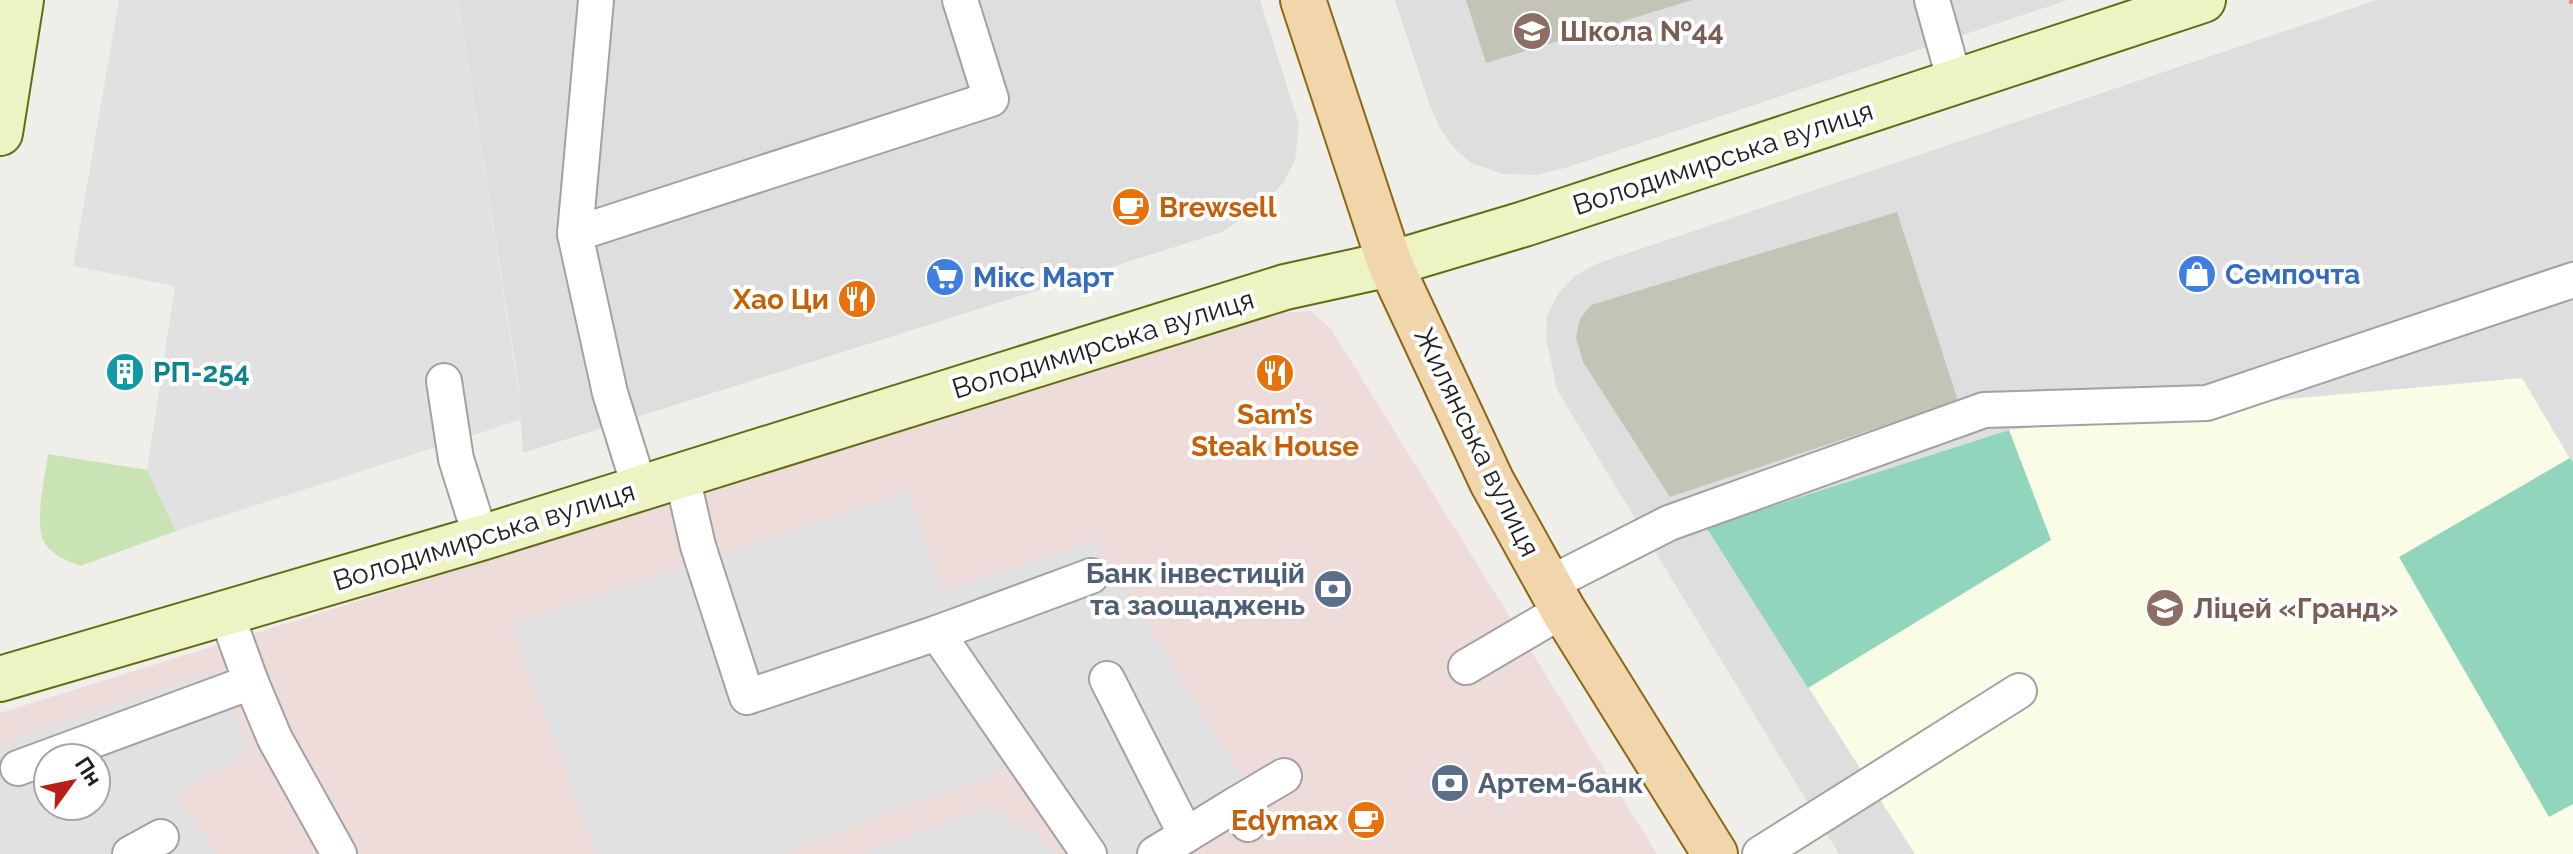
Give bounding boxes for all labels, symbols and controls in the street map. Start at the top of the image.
school or university icon: Школа №44 [1511,10,1553,52]
place label: Школа №44 [1560,15,1724,48]
street label: Володимирська вулиця [1569,94,1877,222]
cafe icon: Brewsell [1110,186,1152,228]
place label: Brewsell [1159,191,1277,224]
shop icon: Семпочта [2176,253,2218,295]
supermarket icon: Мікс Март [924,256,966,298]
place label: Семпочта [2225,258,2360,291]
place label: Мікс Март [973,261,1114,294]
restaurant icon: Хао Ци [836,278,878,320]
street label: Володимирська вулиця [948,282,1258,406]
place label: Хао Ци [732,283,829,316]
street label: Жилянська вулиця [1407,322,1547,562]
building icon: РП-254 [104,351,146,393]
restaurant icon: Sam’s Steak House [1254,352,1296,394]
place label: РП-254 [153,356,250,389]
place label: Sam’s Steak House [1191,398,1359,463]
street label: Володимирська вулиця [329,474,639,598]
place label: Банк інвестицій та заощаджень [1086,557,1305,622]
bank icon: Банк інвестицій та заощаджень [1312,568,1354,610]
school or university icon: Ліцей «Гранд» [2144,587,2186,629]
place label: Ліцей «Гранд» [2193,592,2398,625]
north arrow [32,742,112,822]
text: Пн [70,752,108,790]
bank icon: Артем-банк [1429,762,1471,804]
place label: Артем-банк [1478,767,1644,800]
cafe icon: Edymax [1345,799,1387,841]
place label: Edymax [1231,804,1338,837]

